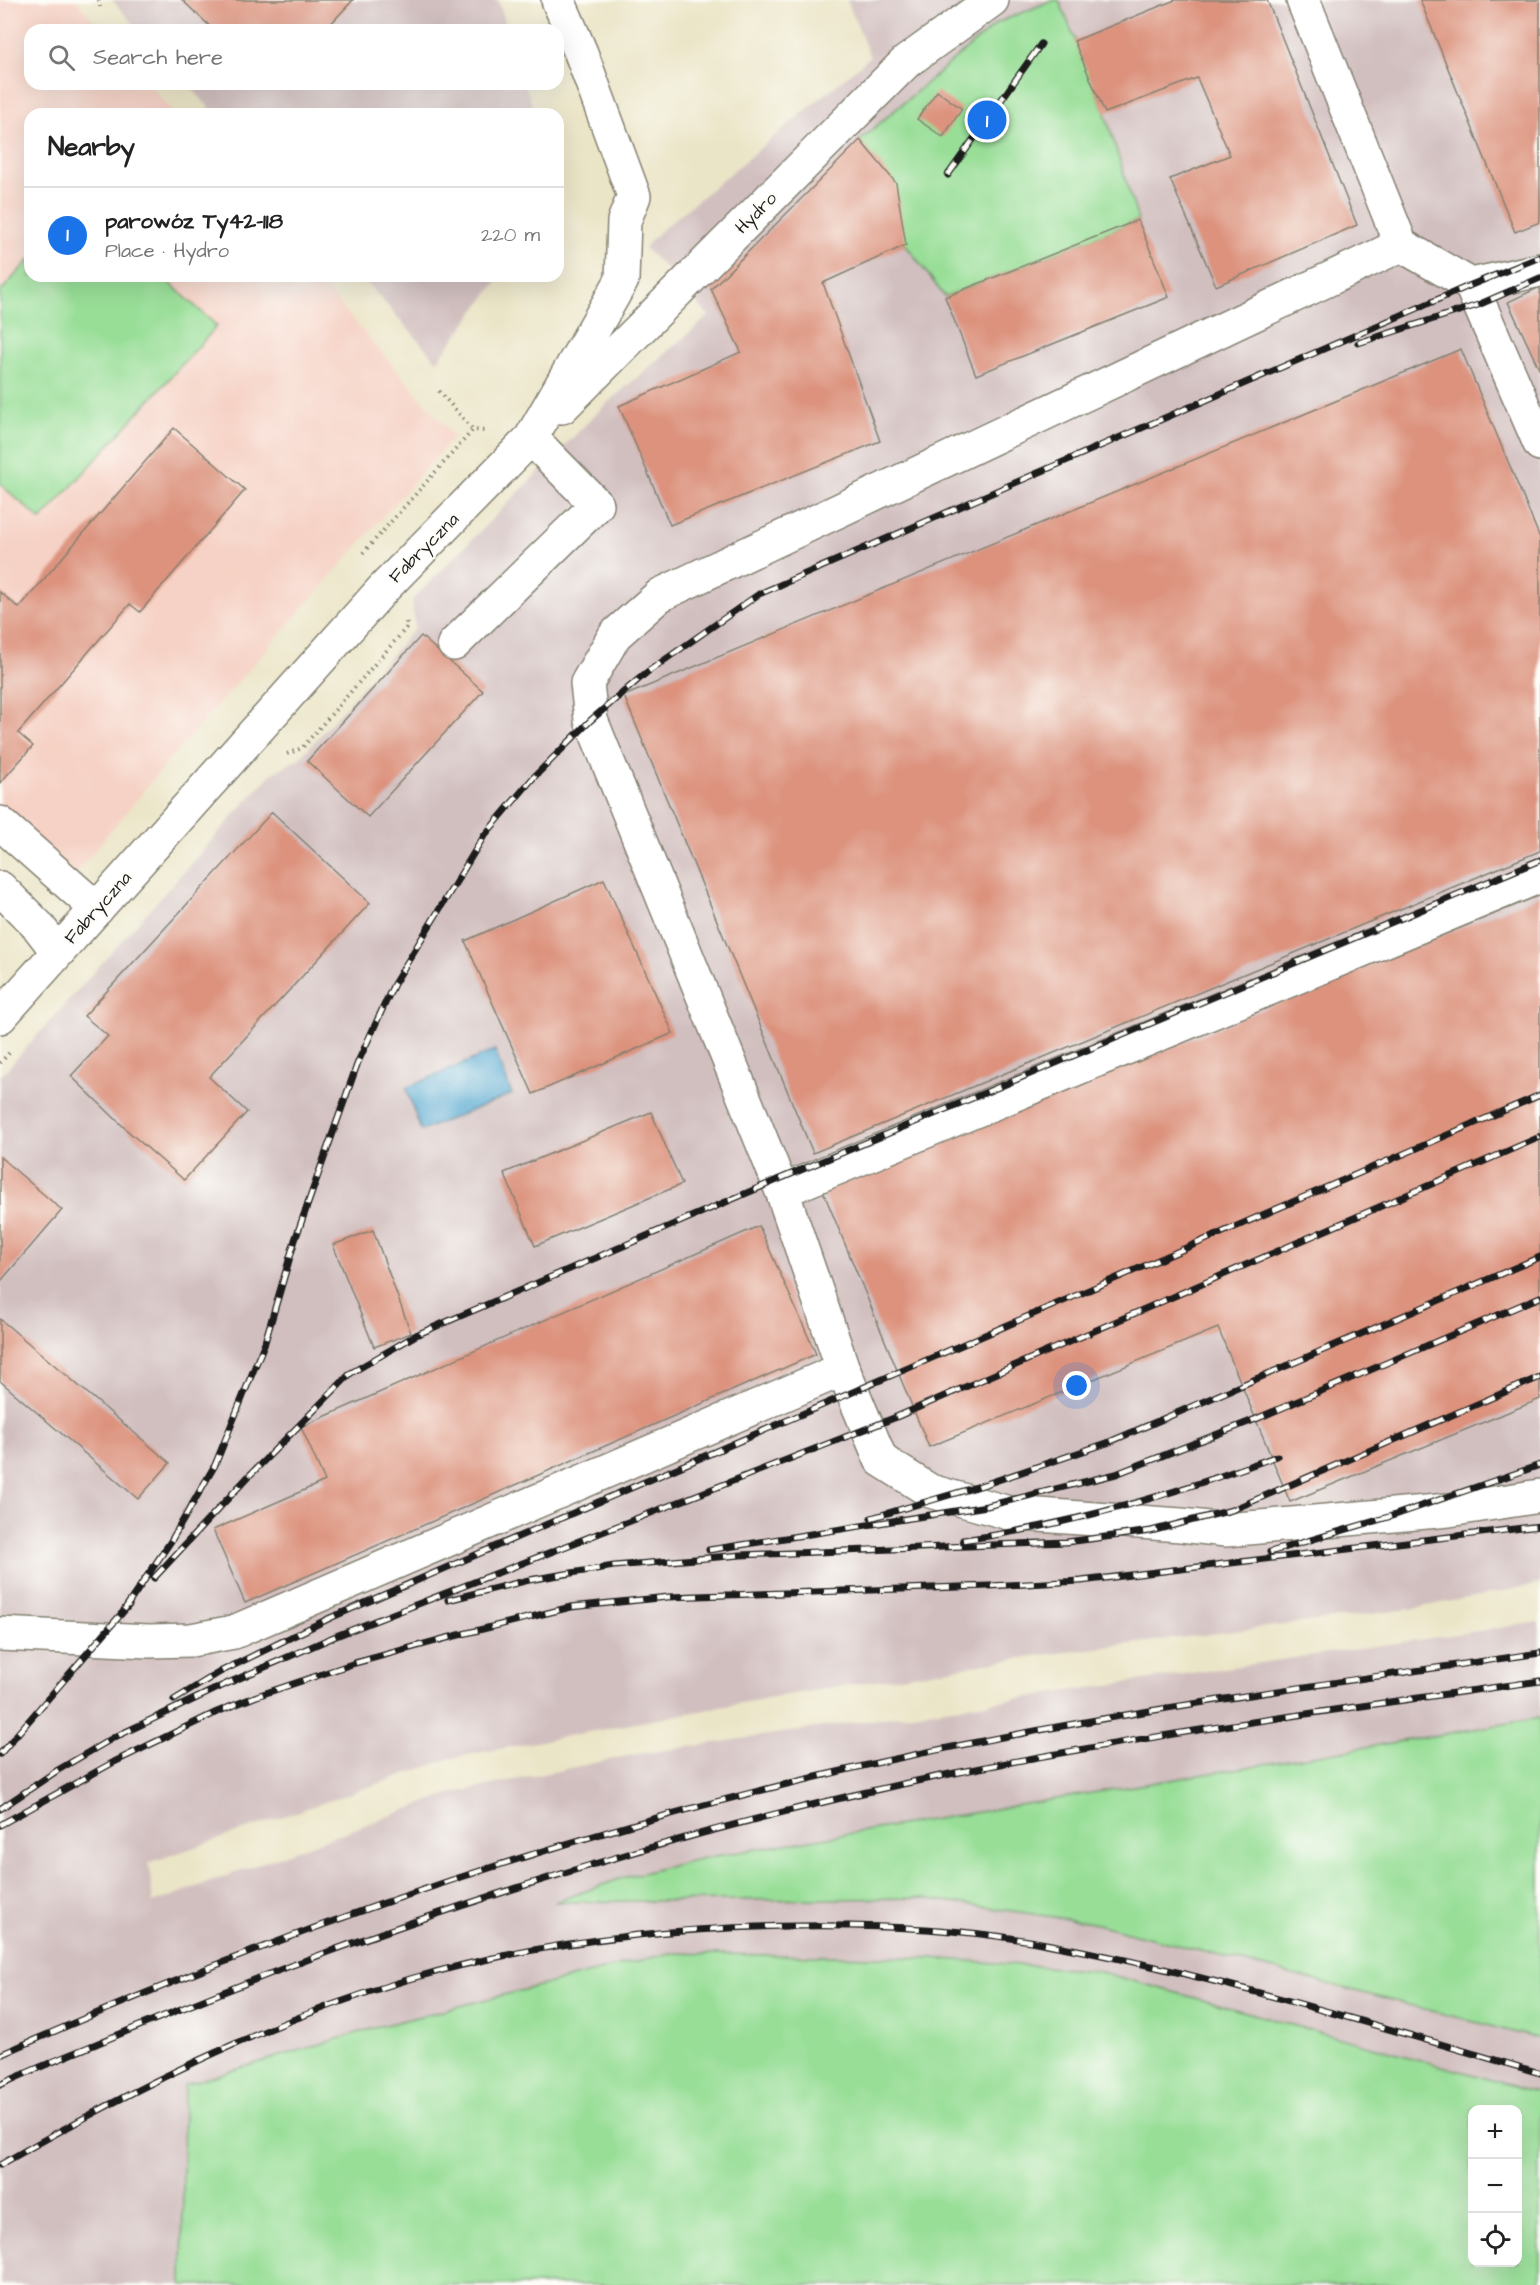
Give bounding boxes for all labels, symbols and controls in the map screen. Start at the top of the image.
search box [24,24,564,90]
icon: search [45,41,78,74]
text: Search here [93,42,223,73]
pin: 1 [968,98,1006,142]
text: Nearby [48,129,135,165]
street label: Hydro [729,186,783,240]
text: parowóz Ty42-118 [105,206,283,237]
text: 1 [66,221,69,249]
text: 220 m [481,221,540,249]
text: Place · Hydro [105,237,229,265]
street label: Fabryczna [383,507,465,589]
street label: Fabryczna [59,866,138,950]
your location [1062,1371,1091,1400]
map controls [1468,2105,1522,2267]
button: + [1468,2105,1522,2159]
button: − [1468,2159,1522,2213]
button: locate [1468,2213,1522,2267]

